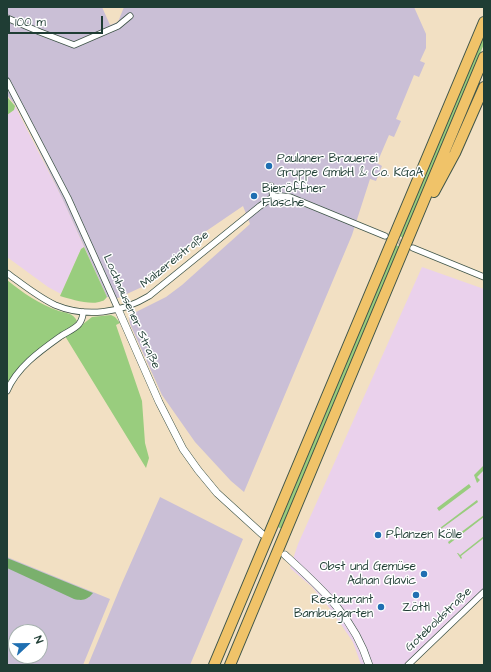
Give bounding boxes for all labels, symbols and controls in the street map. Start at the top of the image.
scale bar [10,8,105,34]
text: 100 m [15,14,46,31]
place label: Paulaner Brauerei Gruppe GmbH & Co. KGaA [277,152,423,180]
marker: Paulaner Brauerei Gruppe GmbH & Co. KGaA [264,161,274,171]
place label: Bieröffner Flasche [262,182,326,210]
marker: Bieröffner Flasche [249,191,259,201]
street label: Mälzereistraße [138,228,212,292]
street label: Lochhausener Straße [99,253,163,371]
place label: Pflanzen Kölle [386,528,462,542]
marker: Pflanzen Kölle [373,530,383,540]
place label: Obst und Gemüse Adnan Glavic [320,560,416,588]
marker: Obst und Gemüse Adnan Glavic [419,569,429,579]
street label: Goteboldstraße [403,585,475,655]
marker: Zöttl [411,590,421,600]
place label: Restaurant Bambusgarten [294,593,373,621]
place label: Zöttl [402,601,430,615]
marker: Restaurant Bambusgarten [376,602,386,612]
north arrow [8,624,48,664]
text: N [30,634,47,646]

